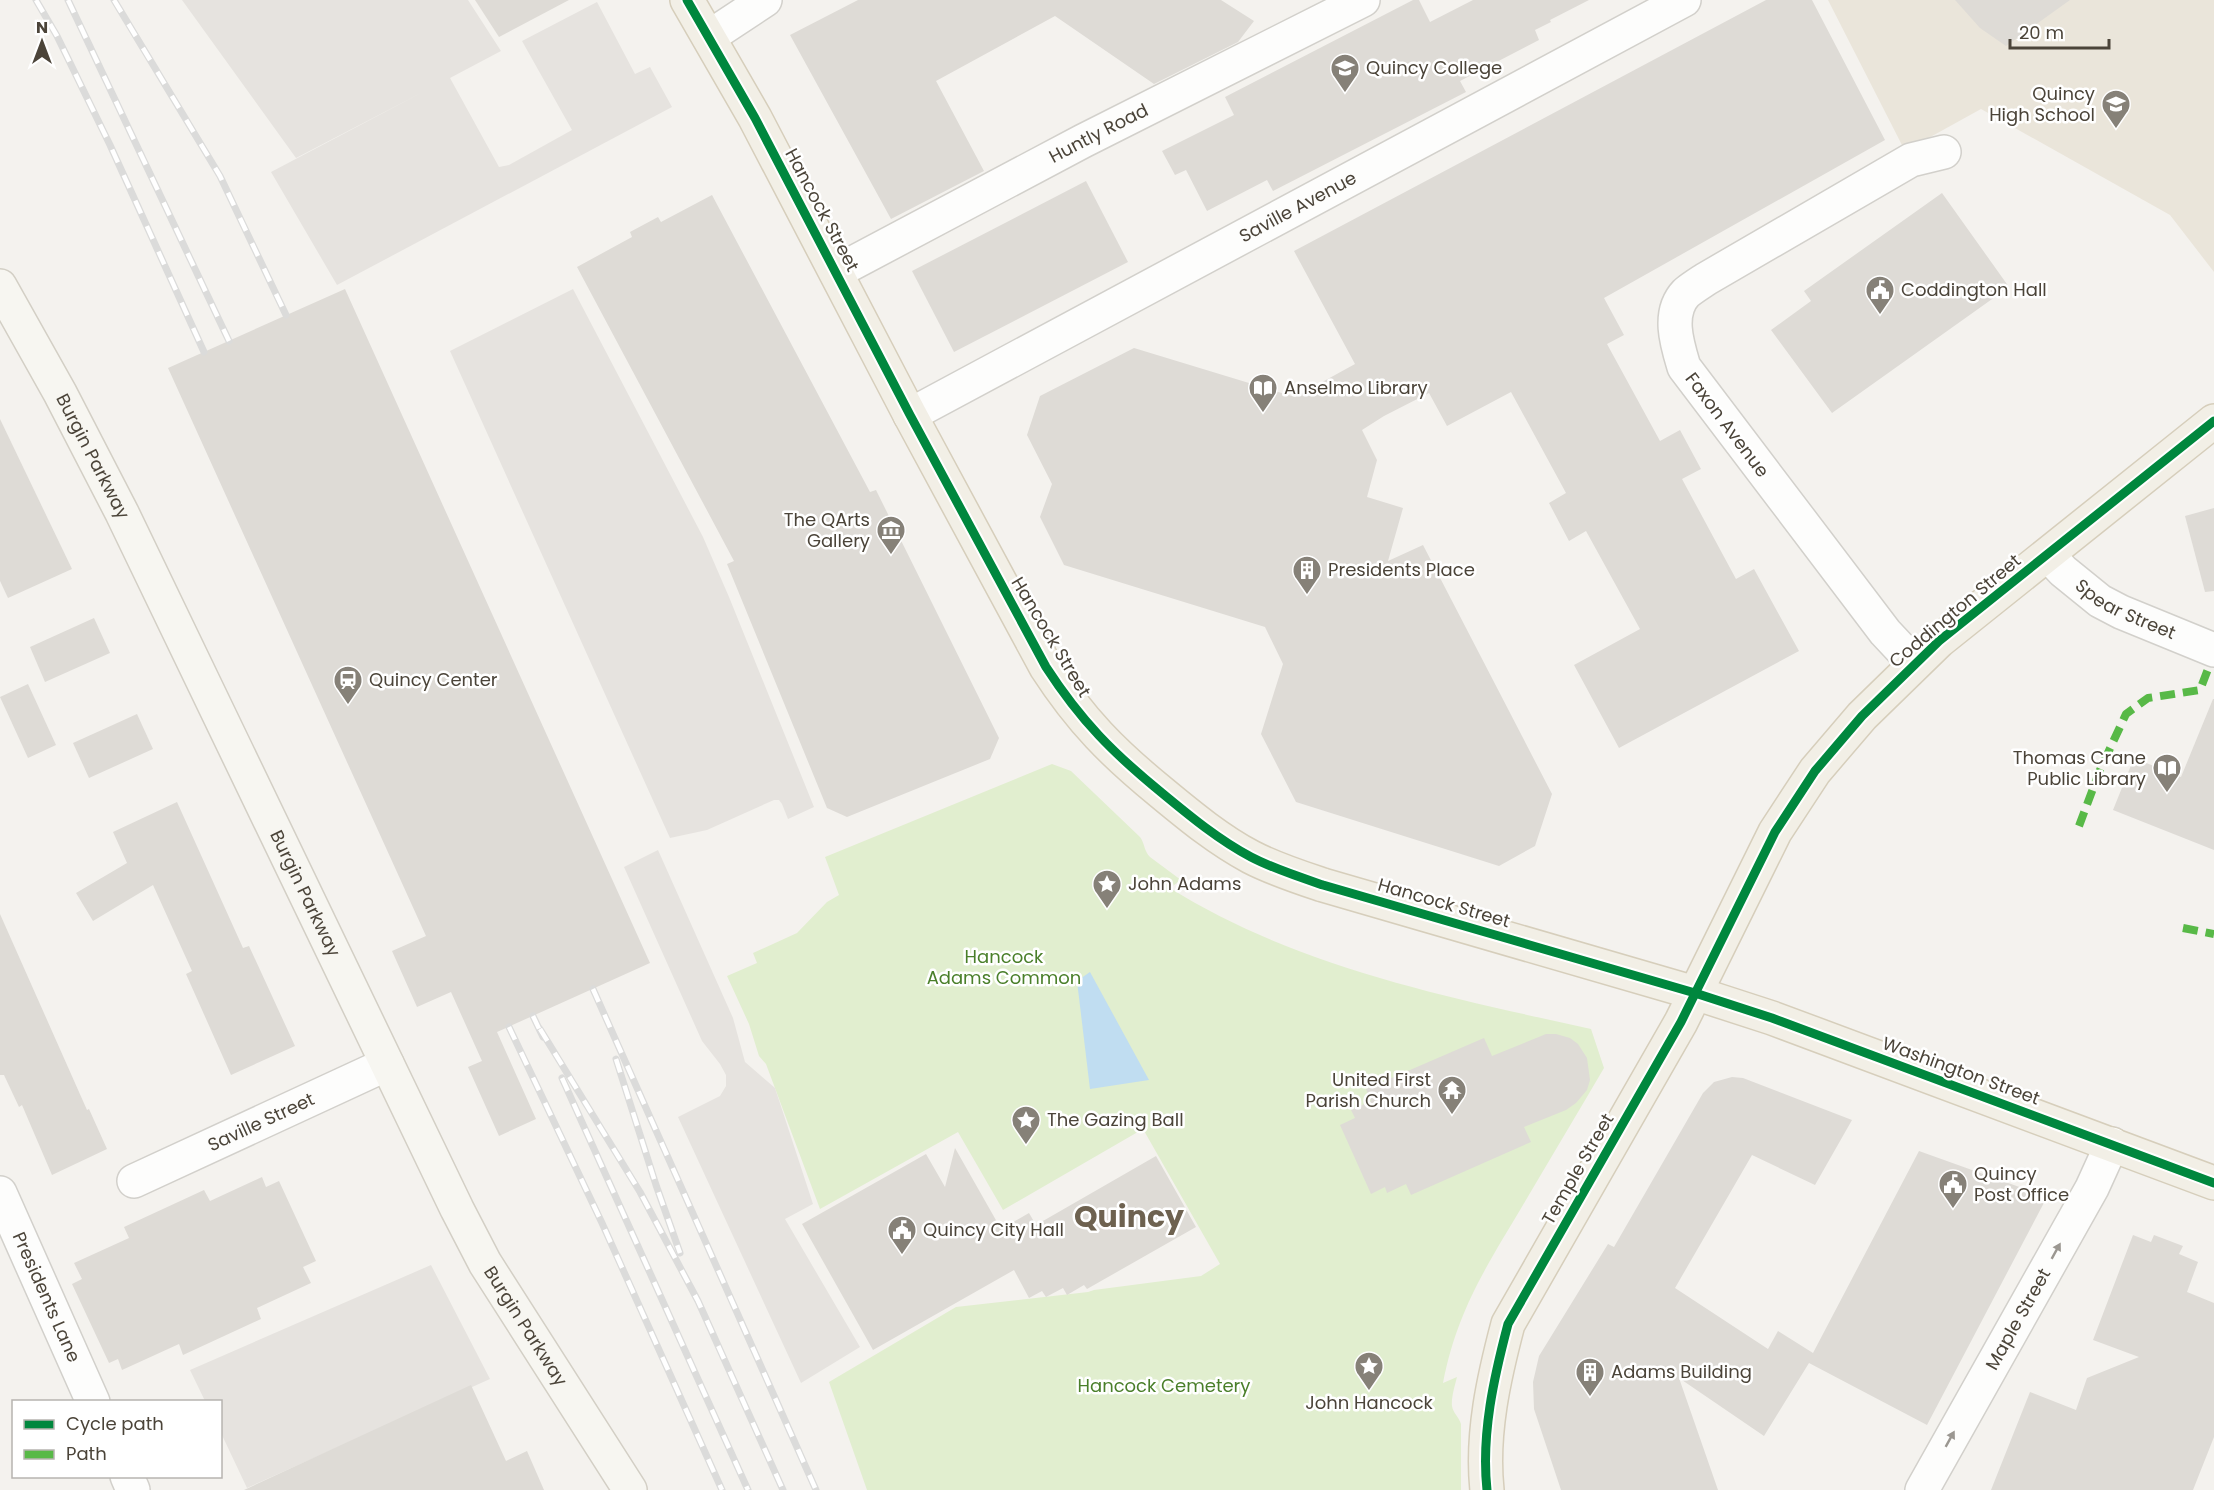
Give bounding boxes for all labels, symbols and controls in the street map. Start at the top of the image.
north arrow [12,12,72,72]
scale bar [2010,12,2109,50]
text: N [36,16,48,39]
text: 20 m [2019,20,2064,45]
school or university icon: Quincy College [1329,52,1361,94]
place label: Quincy College [1366,55,1502,80]
place label: Quincy High School [1989,81,2095,127]
school or university icon: Quincy High School [2100,88,2132,130]
street label: Huntly Road [1044,97,1152,169]
street label: Hancock Street [779,144,865,276]
street label: Saville Avenue [1234,165,1361,248]
public building icon: Coddington Hall [1864,274,1896,316]
place label: Coddington Hall [1901,277,2047,302]
street label: Faxon Avenue [1680,367,1775,482]
library icon: Anselmo Library [1247,372,1279,414]
place label: Anselmo Library [1284,375,1428,400]
street label: Burgin Parkway [50,389,136,523]
place label: The QArts Gallery [784,507,870,553]
museum icon: The QArts Gallery [875,514,907,556]
street label: Coddington Street [1883,548,2026,673]
building icon: Presidents Place [1291,554,1323,596]
place label: Presidents Place [1328,557,1475,582]
street label: Hancock Street [1006,572,1097,702]
street label: Spear Street [2070,573,2180,645]
station icon: Quincy Center [332,664,364,706]
place label: Quincy Center [369,667,498,692]
place label: Thomas Crane Public Library [2013,745,2146,791]
library icon: Thomas Crane Public Library [2151,752,2183,794]
street label: Burgin Parkway [264,826,347,961]
place icon: John Adams [1091,868,1123,910]
place label: John Adams [1128,871,1241,896]
street label: Hancock Street [1375,872,1513,933]
park label: Hancock Adams Common [927,944,1081,990]
street label: Washington Street [1879,1030,2043,1111]
place label: United First Parish Church [1305,1067,1431,1113]
temple icon: United First Parish Church [1436,1074,1468,1116]
street label: Saville Street [203,1086,318,1157]
place icon: The Gazing Ball [1010,1104,1042,1146]
place label: The Gazing Ball [1047,1107,1184,1132]
street label: Temple Street [1536,1108,1620,1229]
place label: Quincy Post Office [1974,1161,2069,1207]
public building icon: Quincy Post Office [1937,1168,1969,1210]
district label: Quincy [1074,1195,1184,1238]
public building icon: Quincy City Hall [886,1214,918,1256]
place label: Quincy City Hall [923,1217,1064,1242]
street label: Presidents Lane [7,1228,87,1366]
one-way arrow [2051,1243,2062,1259]
street label: Burgin Parkway [478,1261,573,1391]
street label: Maple Street [1979,1264,2056,1374]
place icon: John Hancock [1353,1350,1385,1392]
building icon: Adams Building [1574,1356,1606,1398]
place label: Adams Building [1611,1359,1752,1384]
park label: Hancock Cemetery [1078,1373,1250,1398]
place label: John Hancock [1305,1390,1434,1415]
legend [12,1400,222,1478]
text: Cycle path [66,1411,164,1436]
one-way arrow [1945,1430,1955,1447]
text: Path [66,1441,107,1466]

